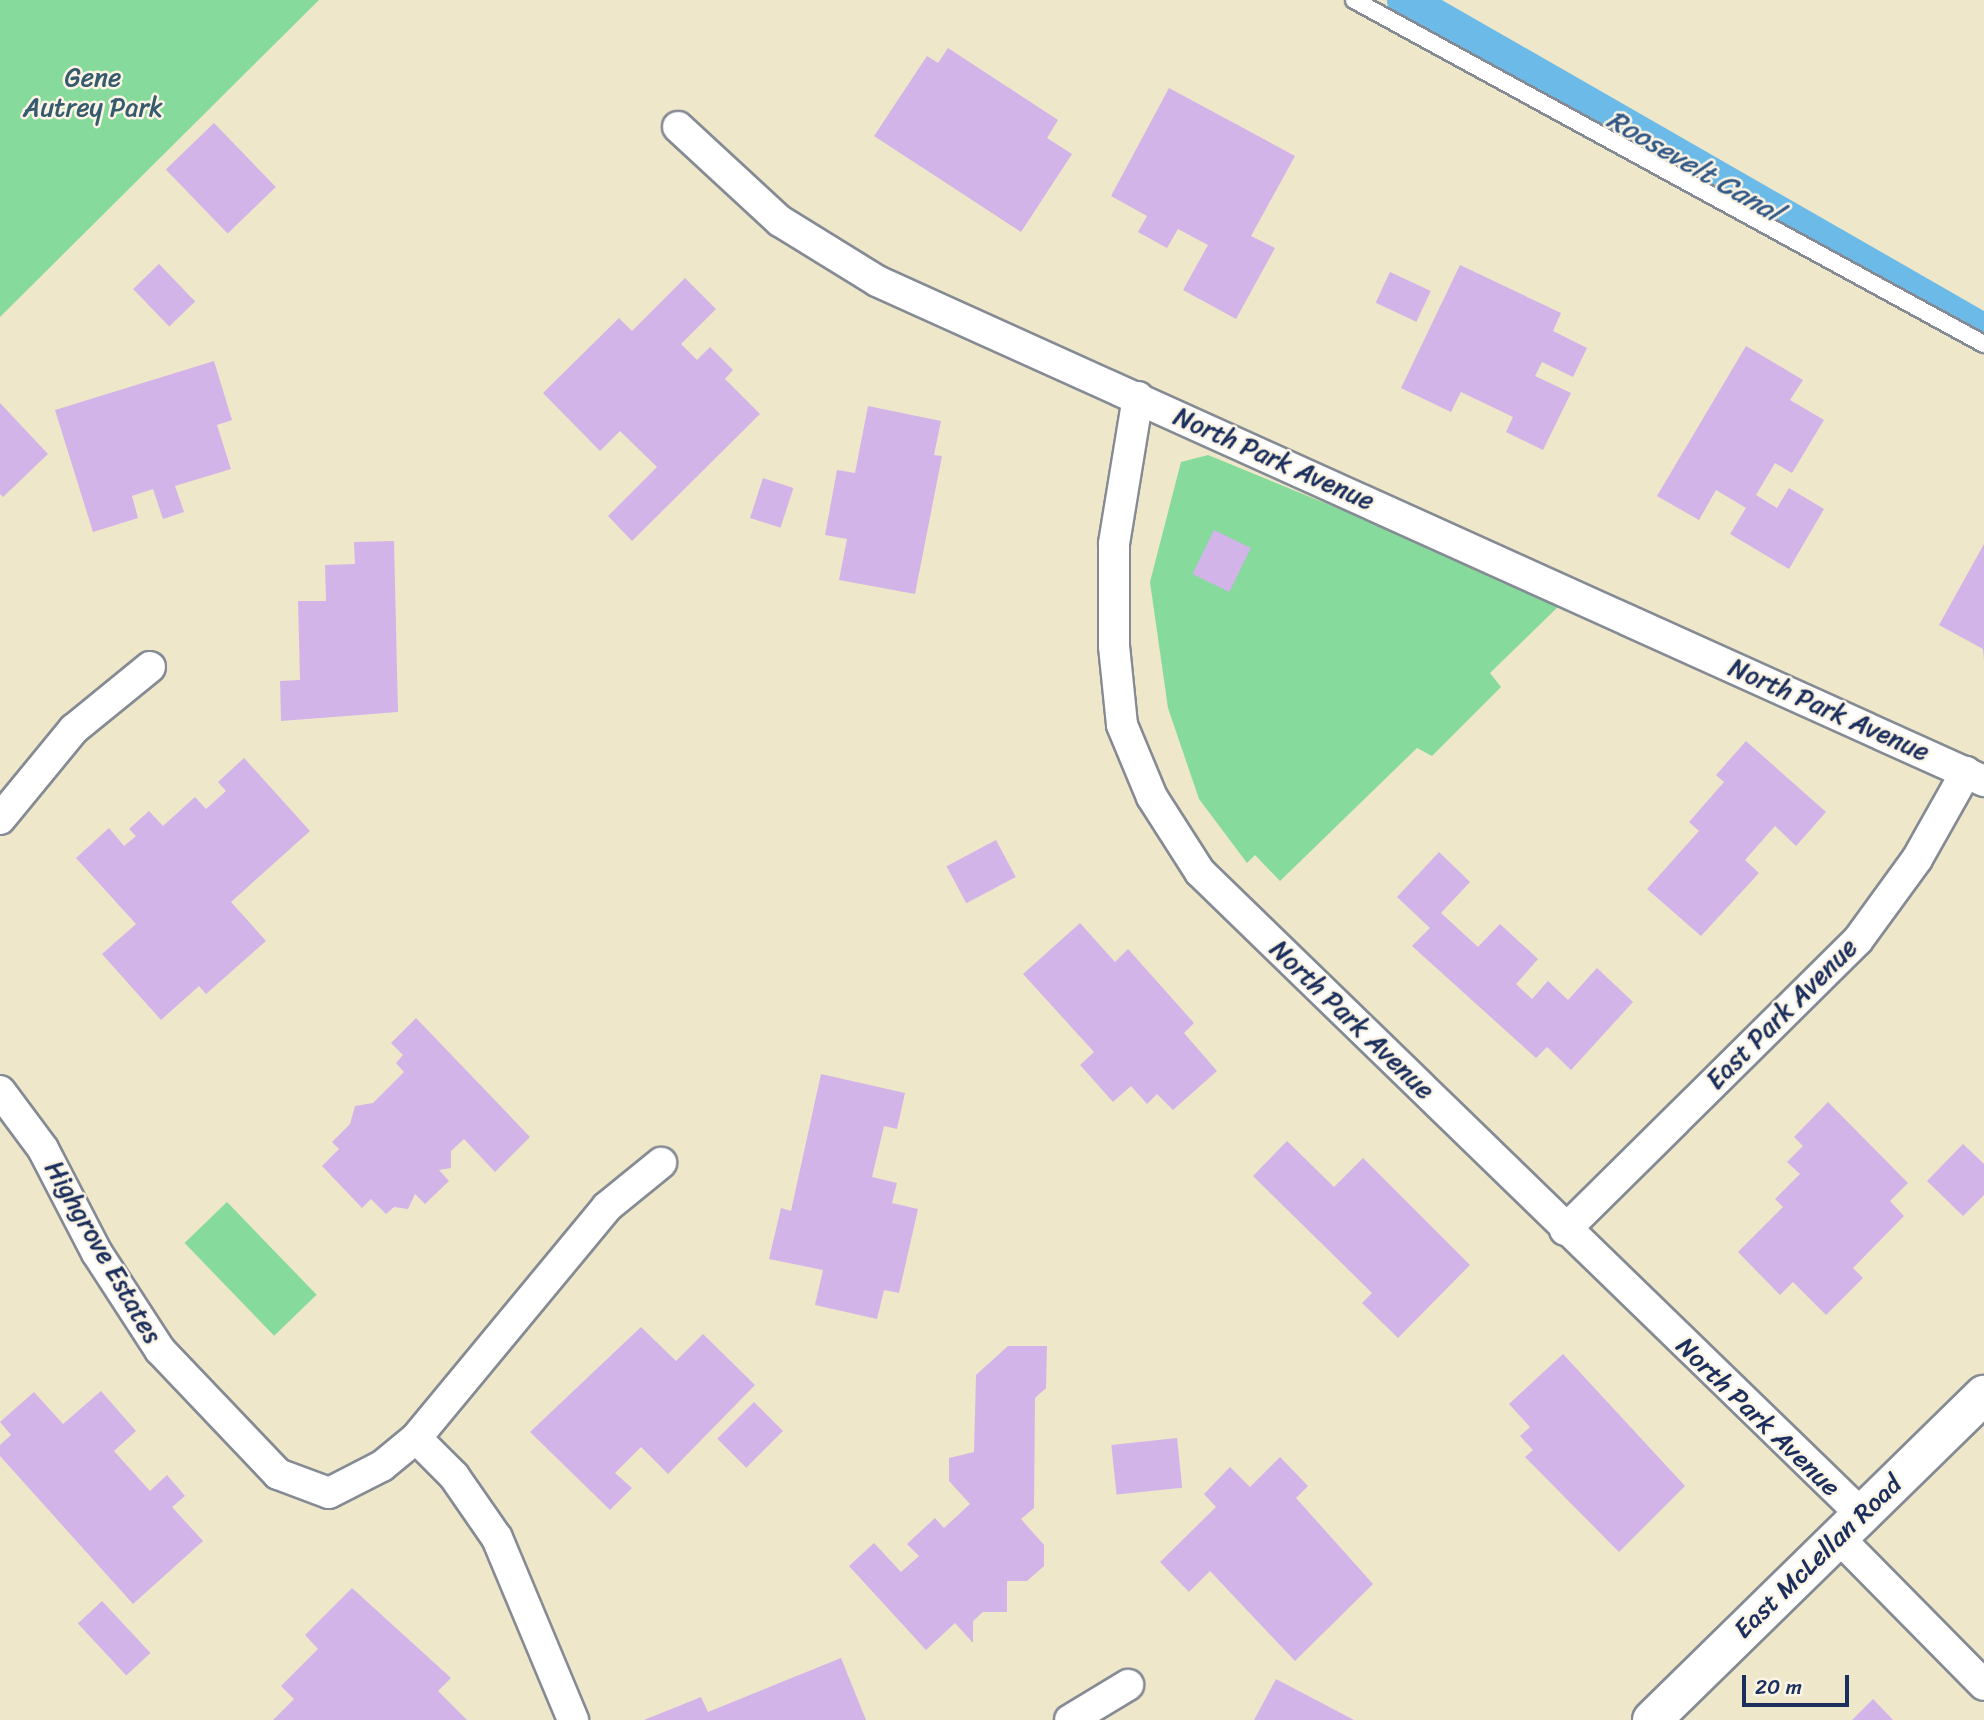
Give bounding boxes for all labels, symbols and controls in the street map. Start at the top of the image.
park label: Gene Autrey Park [23,62,163,124]
water label: Roosevelt Canal [1601,103,1787,229]
street label: North Park Avenue [1169,401,1379,517]
street label: North Park Avenue [1724,652,1934,768]
street label: East Park Avenue [1700,932,1864,1096]
street label: North Park Avenue [1263,934,1441,1106]
street label: Highgrove Estates [38,1154,168,1350]
street label: North Park Avenue [1669,1331,1847,1503]
street label: East McLellan Road [1727,1469,1909,1645]
scale bar [1746,1660,1853,1704]
text: 20 m [1755,1668,1802,1706]

